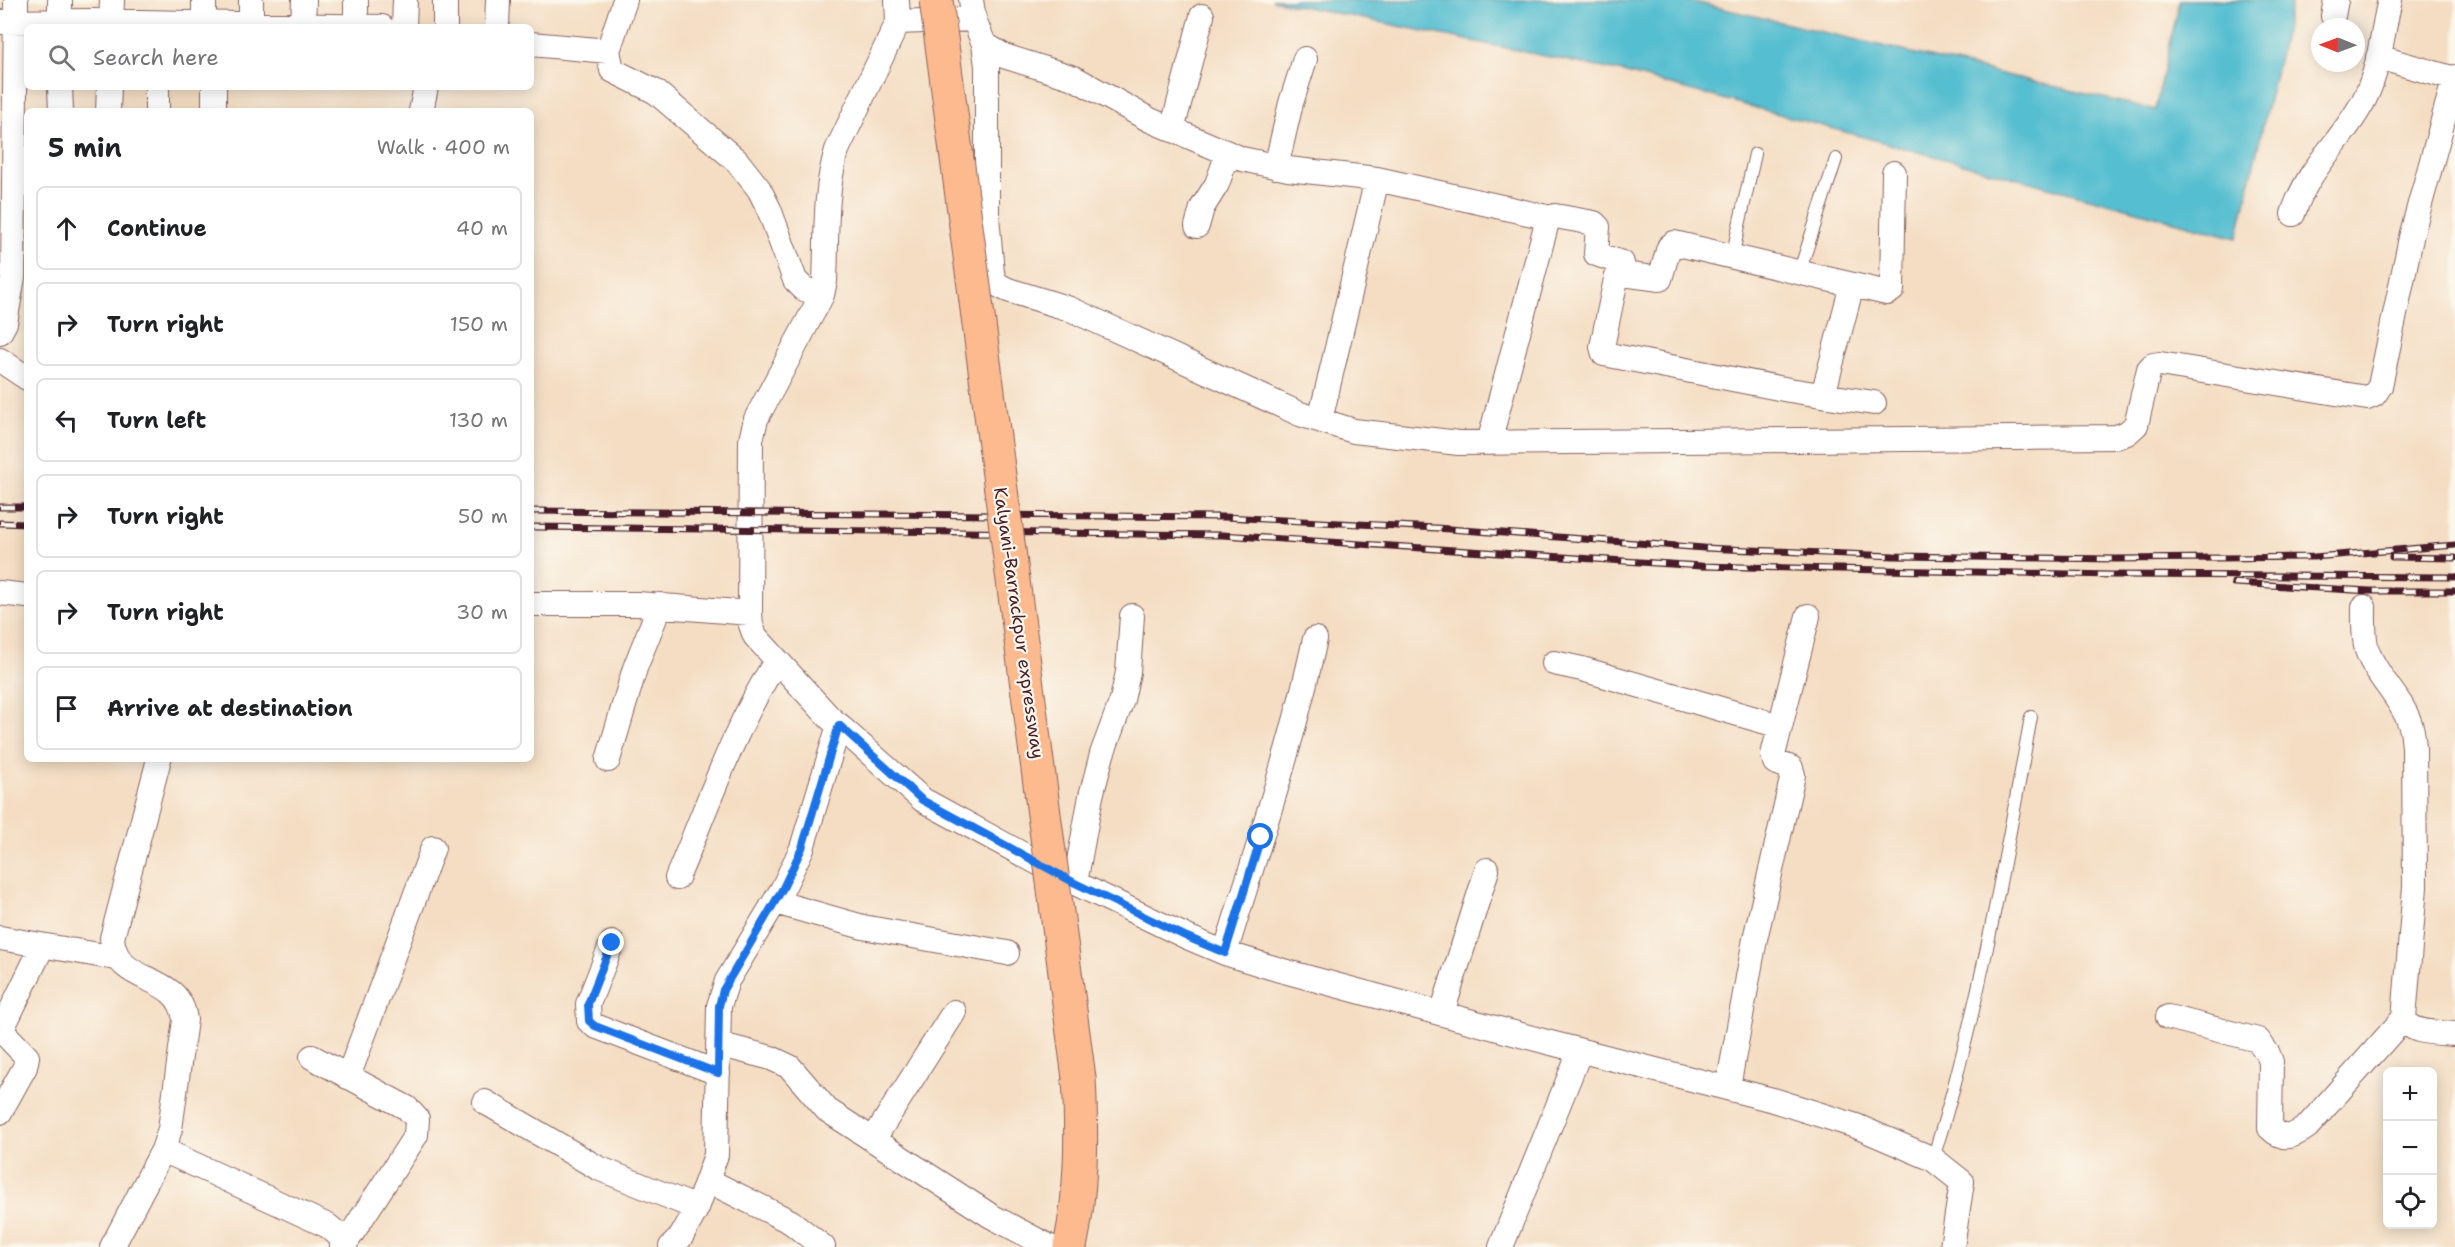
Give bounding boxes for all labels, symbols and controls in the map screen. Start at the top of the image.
north arrow [2311,18,2365,72]
search box [24,24,534,90]
icon: search [45,41,78,74]
text: Search here [93,43,219,72]
text: 5 min [48,130,122,165]
text: Walk · 400 m [377,134,510,160]
icon: ahead [50,212,83,245]
text: Continue [107,214,207,243]
text: 40 m [456,215,508,241]
icon: right [50,308,83,341]
text: Turn right [107,310,224,339]
text: 150 m [450,311,508,337]
icon: left [50,404,83,437]
text: Turn left [107,406,206,435]
text: 130 m [449,407,508,433]
street label: Kalyani-Barrackpur expressway [988,486,1050,760]
icon: right [50,500,83,533]
text: Turn right [107,502,224,531]
text: 50 m [458,503,508,529]
icon: right [50,596,83,629]
text: Turn right [107,598,224,627]
text: 30 m [456,599,508,625]
icon: arrive [50,692,83,725]
text: Arrive at destination [107,694,353,723]
route start [1247,823,1273,849]
route end [598,929,624,955]
map controls [2383,1067,2437,1229]
button: + [2383,1067,2437,1121]
button: − [2383,1121,2437,1175]
button: locate [2383,1175,2437,1229]

